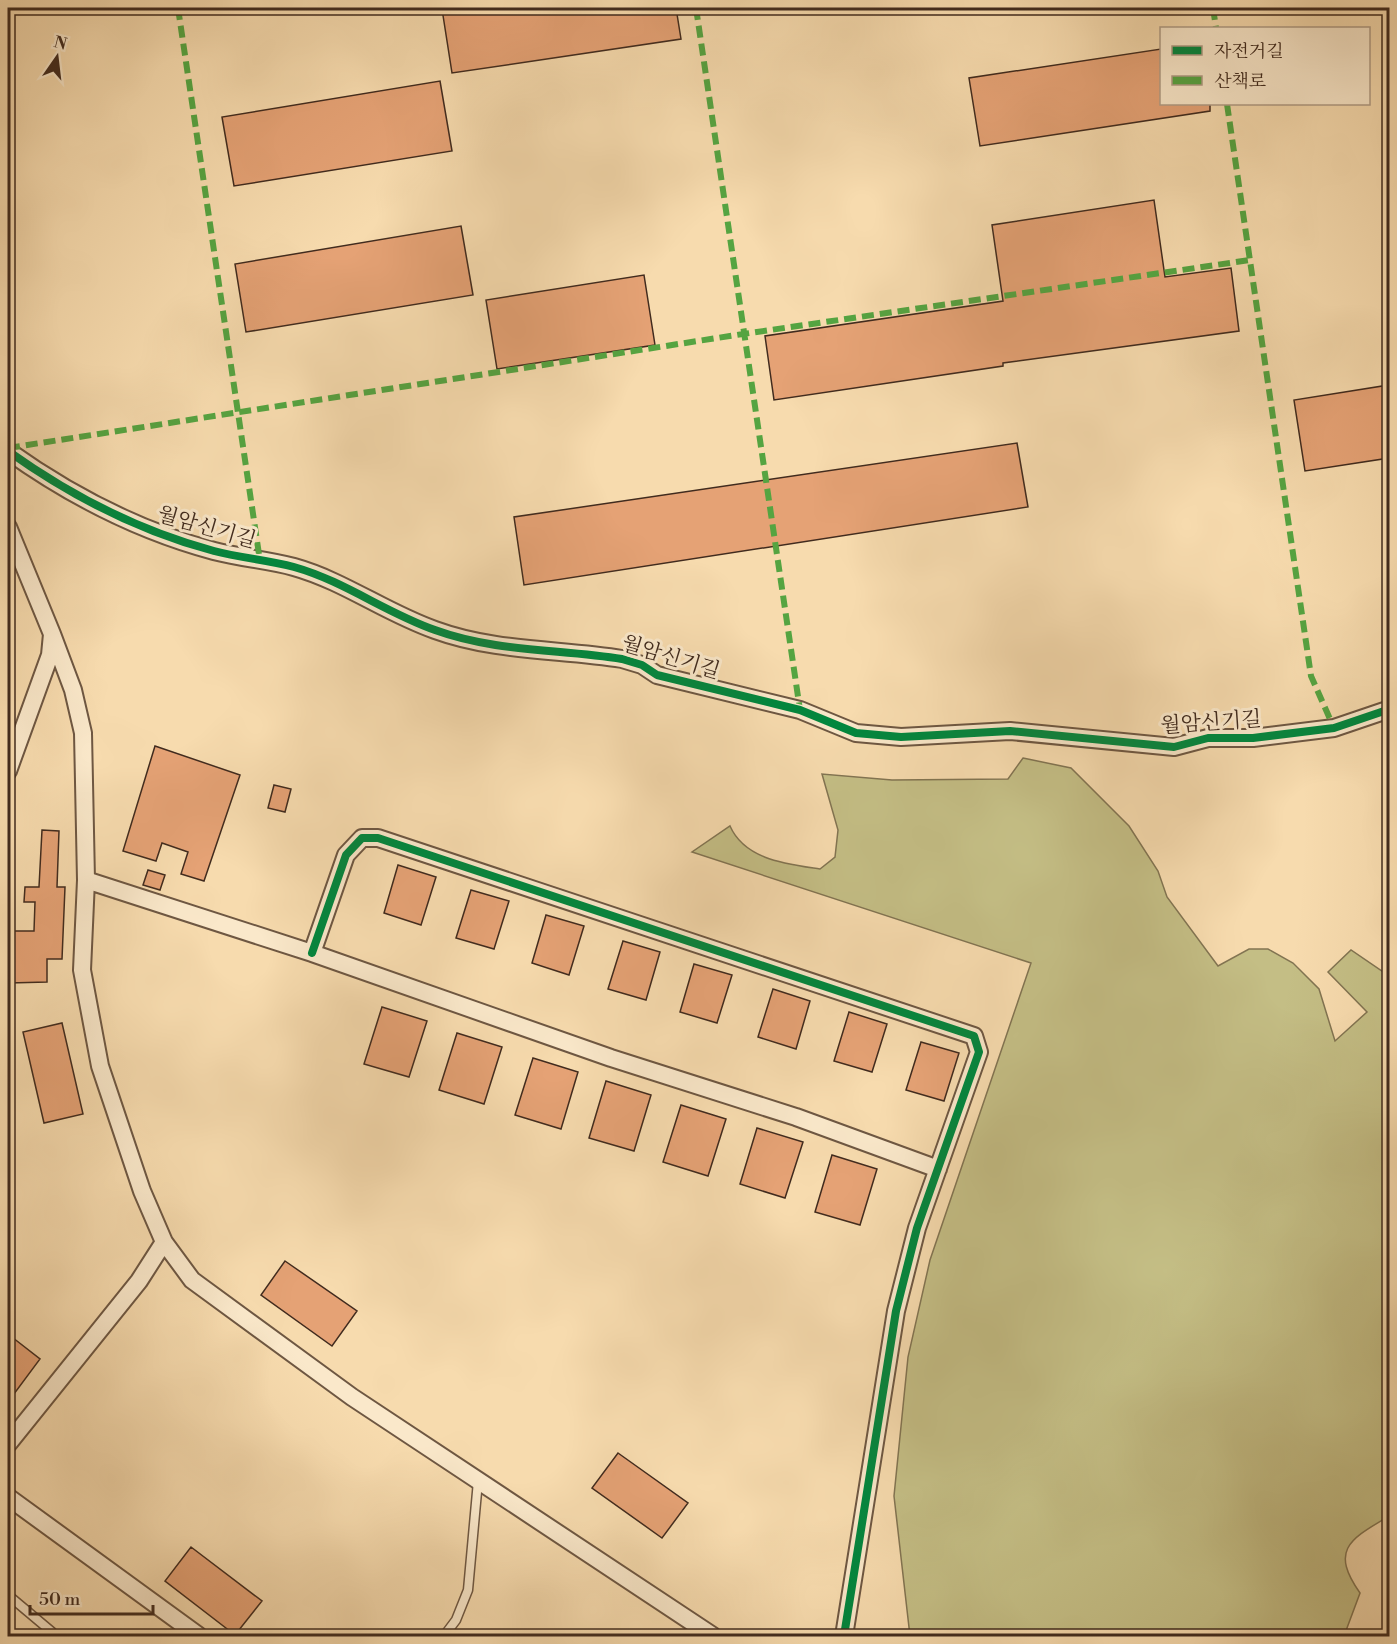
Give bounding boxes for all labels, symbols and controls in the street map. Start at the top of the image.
north arrow [27,27,87,87]
legend [1160,27,1370,105]
text: N [52,32,69,55]
text: 자전거길 [1214,40,1284,63]
text: 산책로 [1214,70,1266,93]
street label: 월암신기길 [154,501,259,554]
street label: 월암신기길 [618,631,723,685]
street label: 월암신기길 [1160,706,1263,740]
scale bar [30,1578,153,1616]
text: 50 m [39,1588,81,1611]

